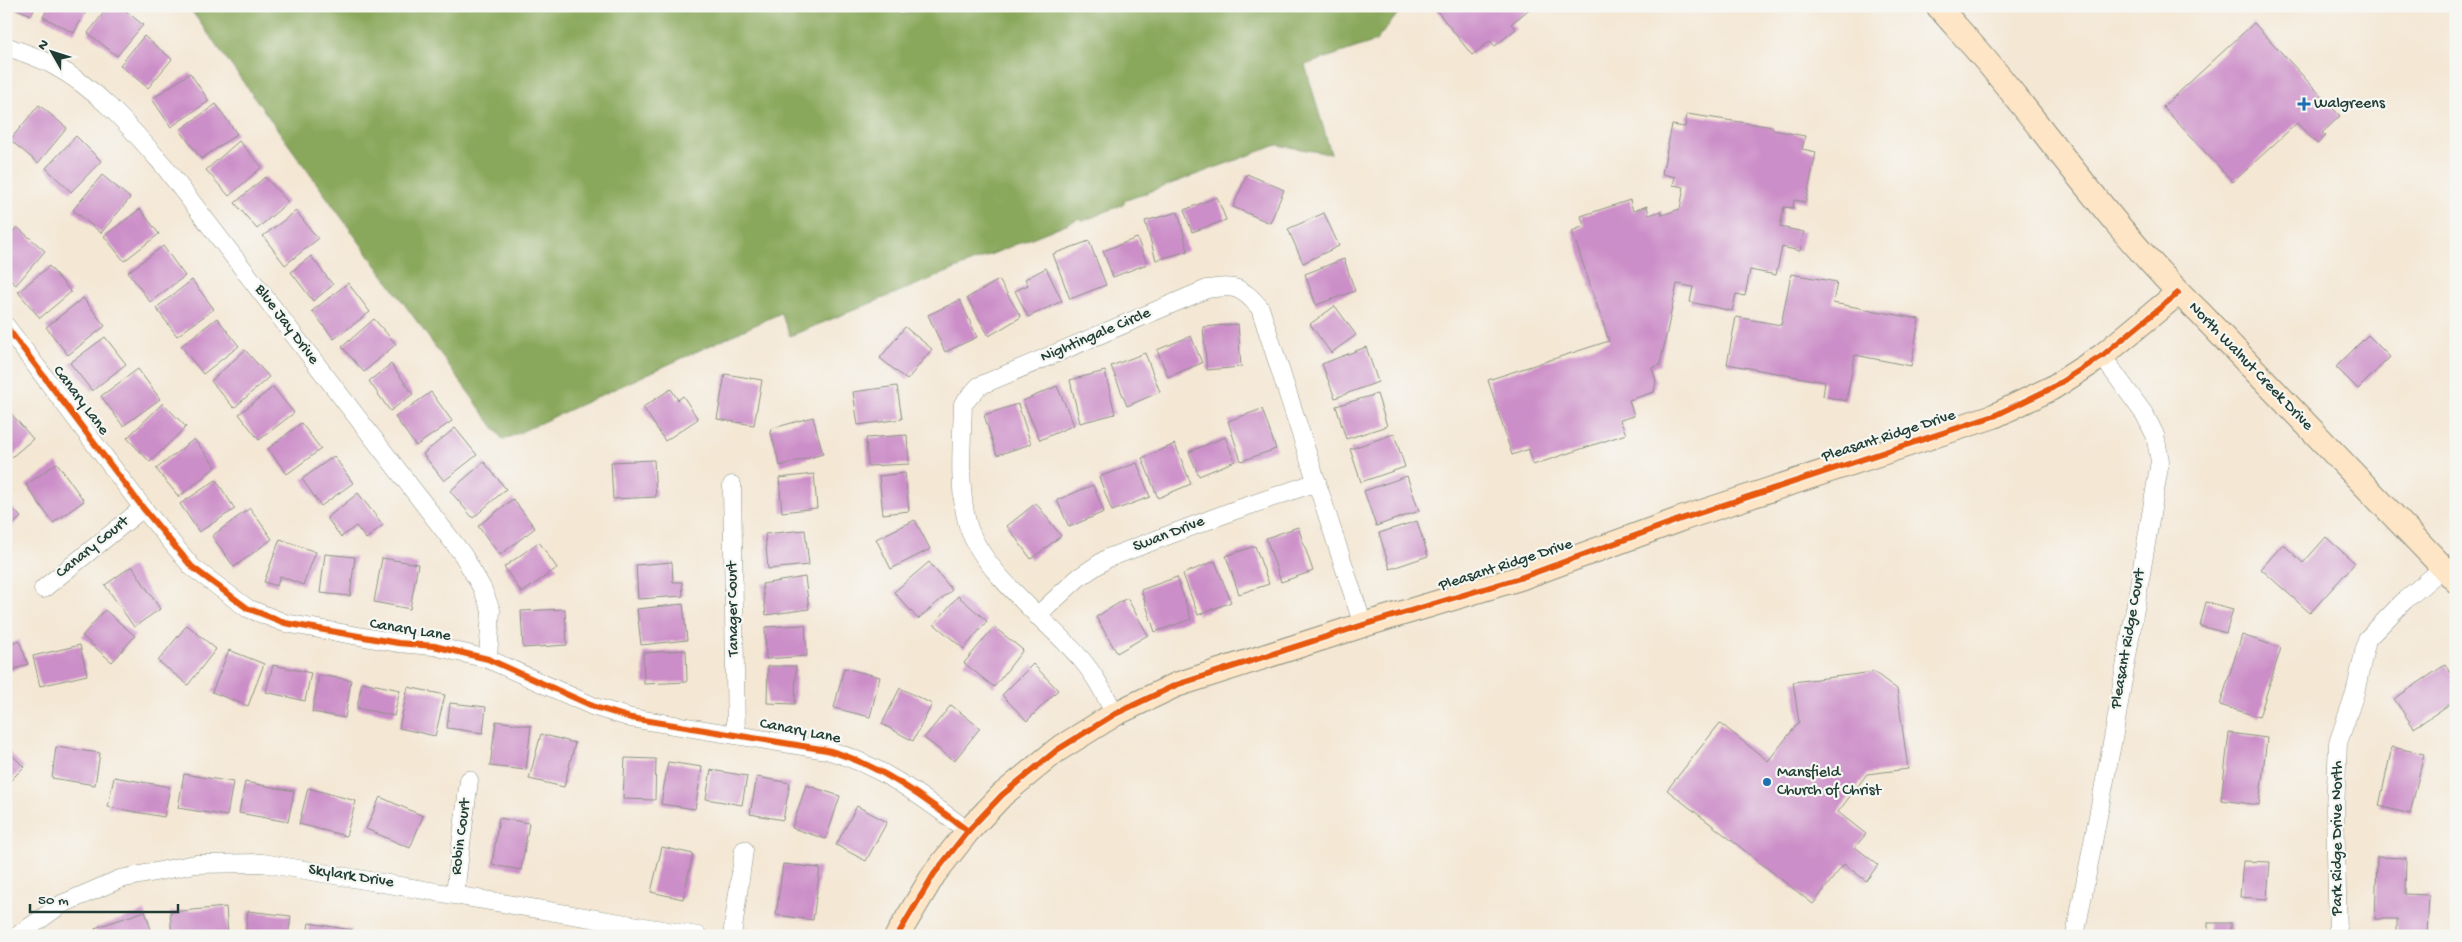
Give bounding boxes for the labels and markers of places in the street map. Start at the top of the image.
place label: Walgreens [2314,95,2386,114]
marker: Walgreens [2298,98,2310,110]
place label: Mansfield Church of Christ [1777,764,1883,801]
marker: Mansfield Church of Christ [1761,776,1773,788]

